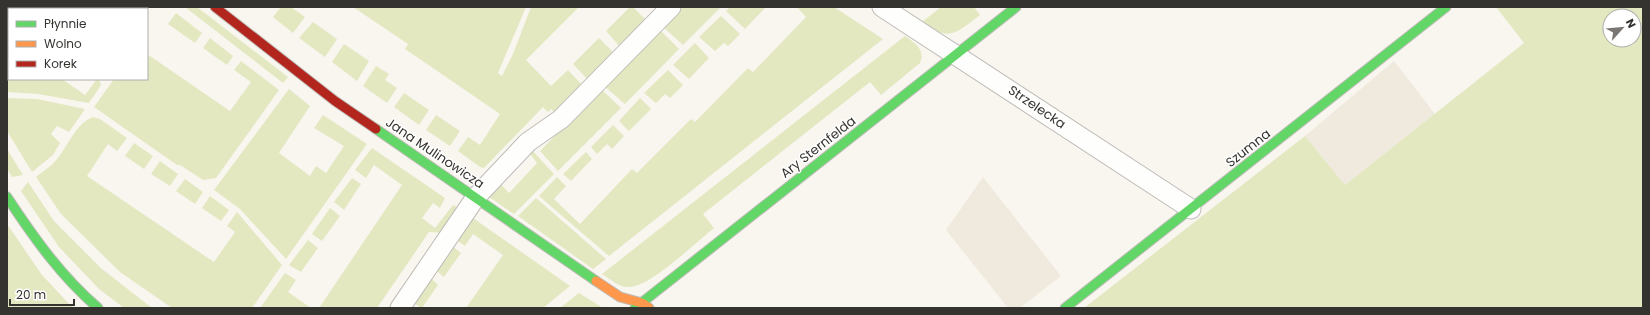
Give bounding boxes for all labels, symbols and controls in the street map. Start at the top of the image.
legend [8,8,148,80]
north arrow [1602,8,1642,48]
text: Płynnie [44,15,86,32]
text: N [1622,16,1640,31]
text: Wolno [44,35,82,52]
text: Korek [44,55,78,72]
street label: Strzelecka [1004,81,1070,133]
street label: Ary Sternfelda [776,111,860,183]
street label: Jana Mulinowicza [382,113,488,193]
street label: Szumna [1222,124,1274,172]
scale bar [10,281,74,307]
text: 20 m [16,286,46,303]

